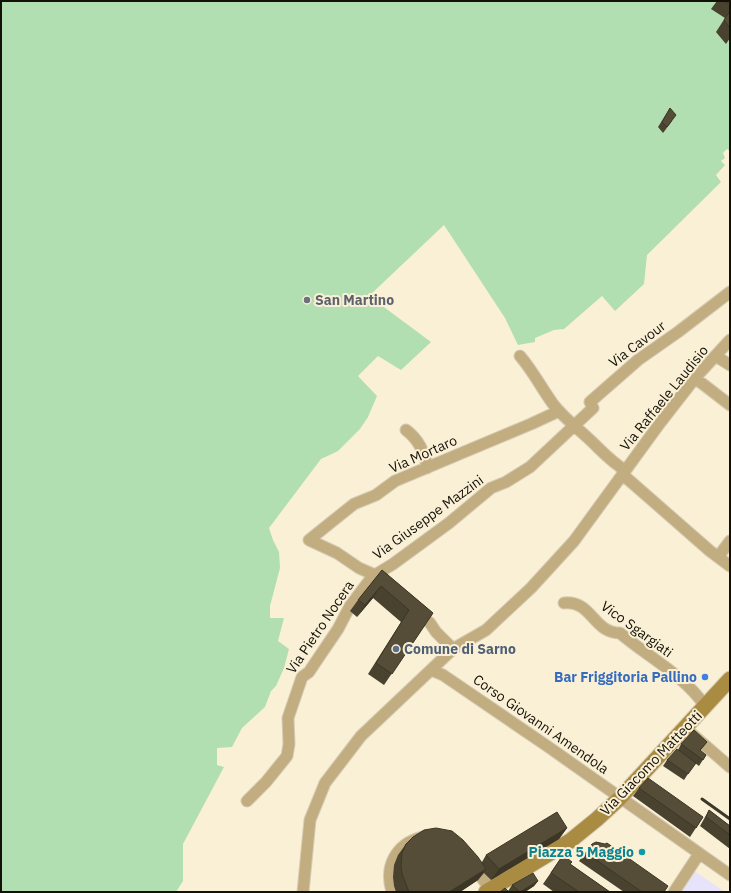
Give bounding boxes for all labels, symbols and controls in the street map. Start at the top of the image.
place label: San Martino [315,291,394,309]
marker: San Martino [302,295,312,305]
street label: Via Cavour [605,317,669,371]
street label: Via Raffaele Laudisio [616,342,712,454]
street label: Via Mortaro [386,431,460,477]
street label: Via Giuseppe Mazzini [369,471,487,563]
street label: Via Pietro Nocera [282,577,358,677]
street label: Vico Sgargiati [597,597,677,661]
place label: Comune di Sarno [404,640,516,658]
marker: Comune di Sarno [391,644,401,654]
place label: Bar Friggitoria Pallino [554,668,697,686]
street label: Corso Giovanni Amendola [470,670,613,778]
marker: Bar Friggitoria Pallino [700,672,710,682]
street label: Via Giacomo Matteotti [596,707,706,819]
place label: Piazza 5 Maggio [528,843,634,861]
marker: Piazza 5 Maggio [637,847,647,857]

